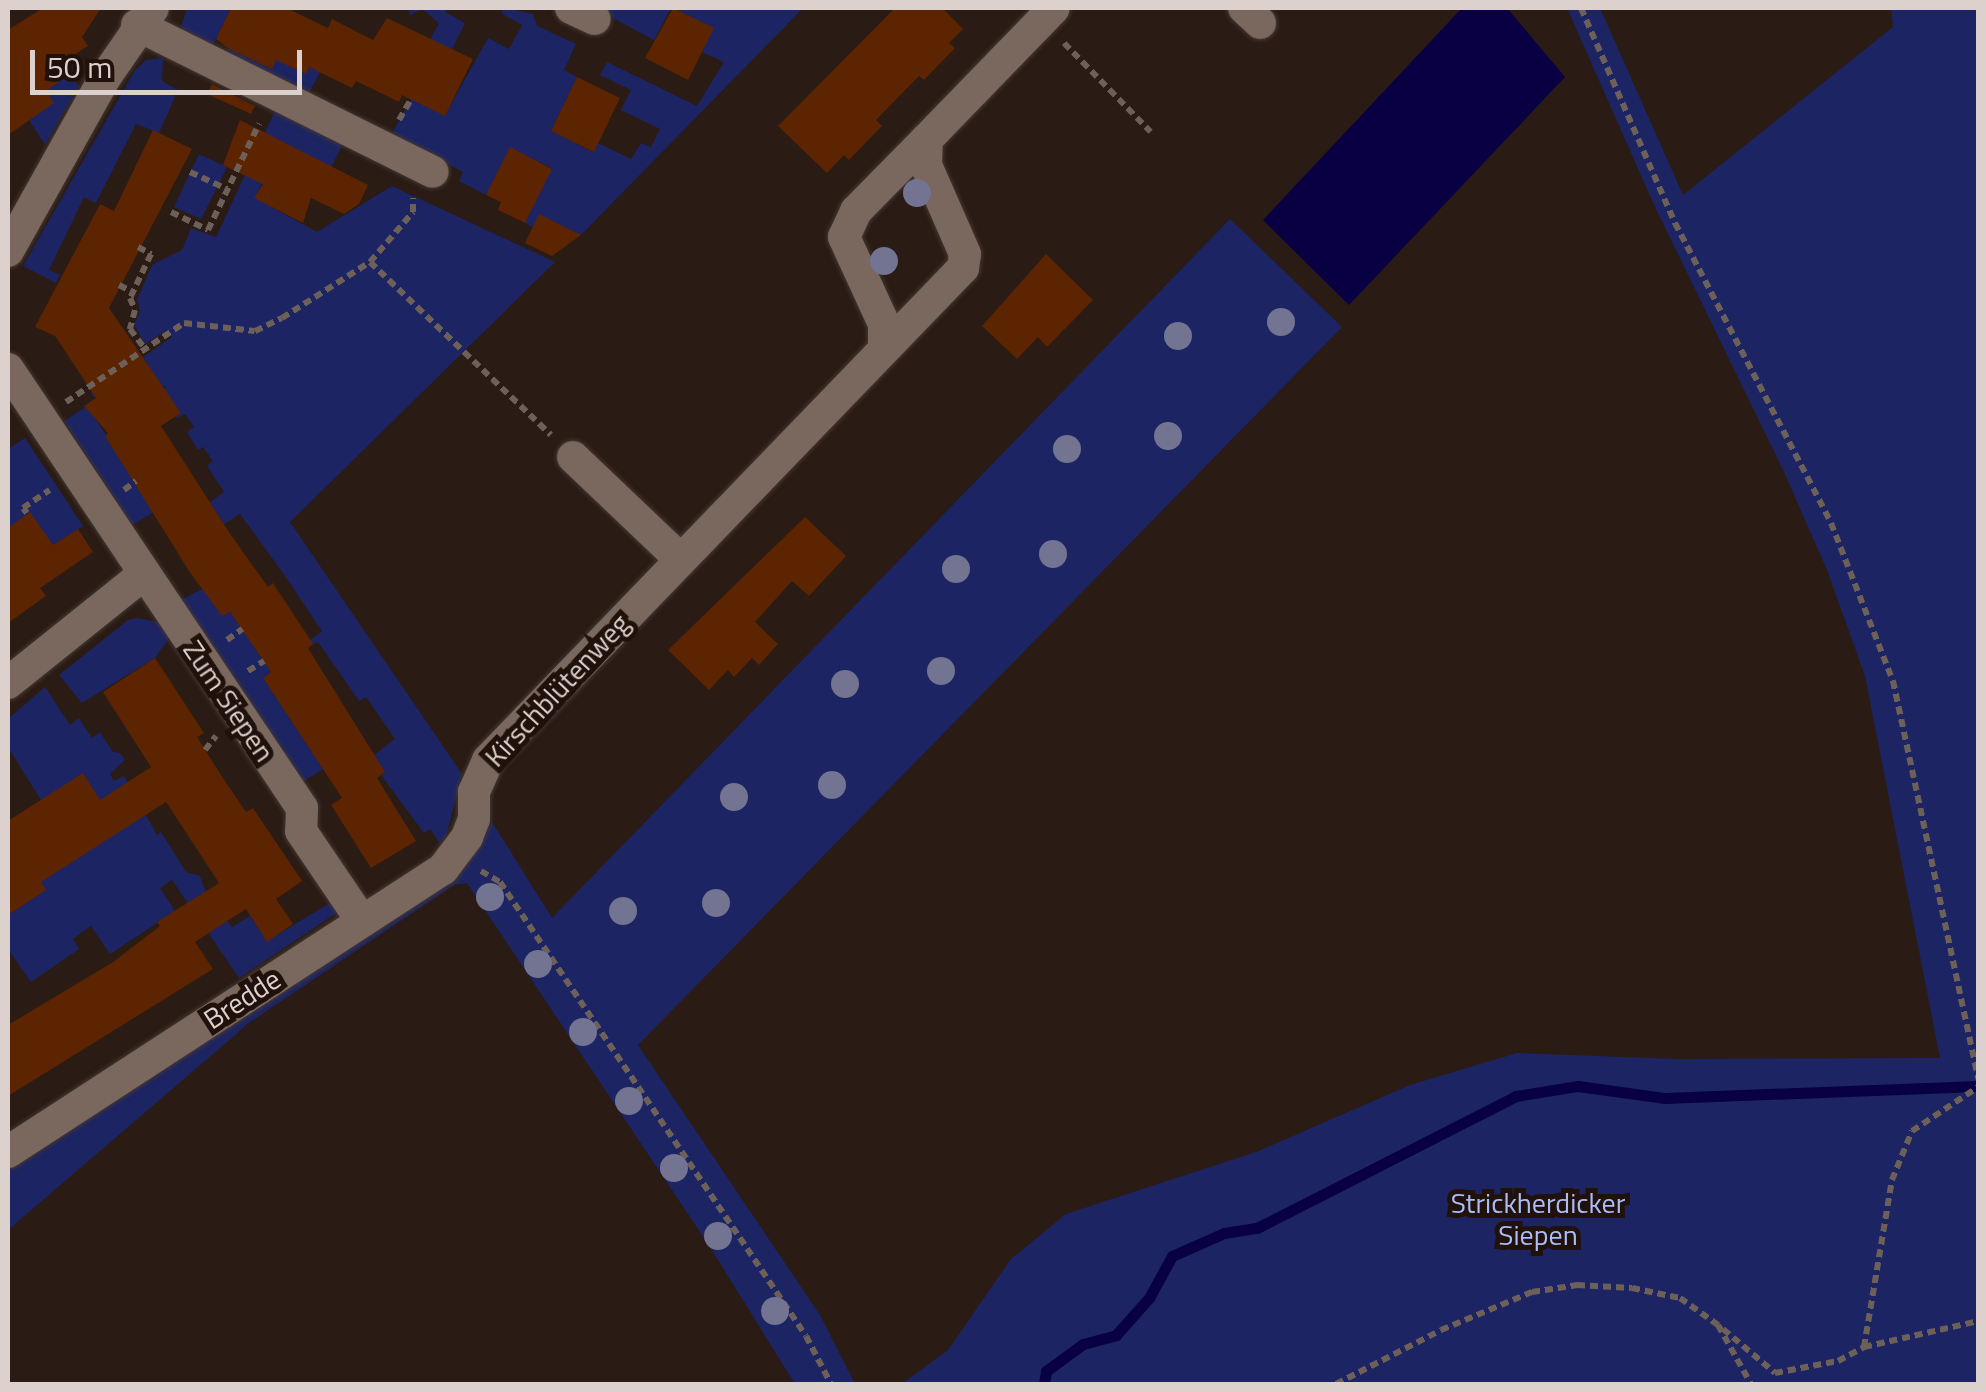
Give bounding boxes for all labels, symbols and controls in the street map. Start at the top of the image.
scale bar [35,30,308,92]
text: 50 m [47,44,112,90]
street label: Kirschblütenweg [478,607,636,773]
street label: Zum Siepen [176,634,282,768]
street label: Bredde [197,962,287,1036]
park label: Strickherdicker Siepen [1451,1186,1625,1252]

